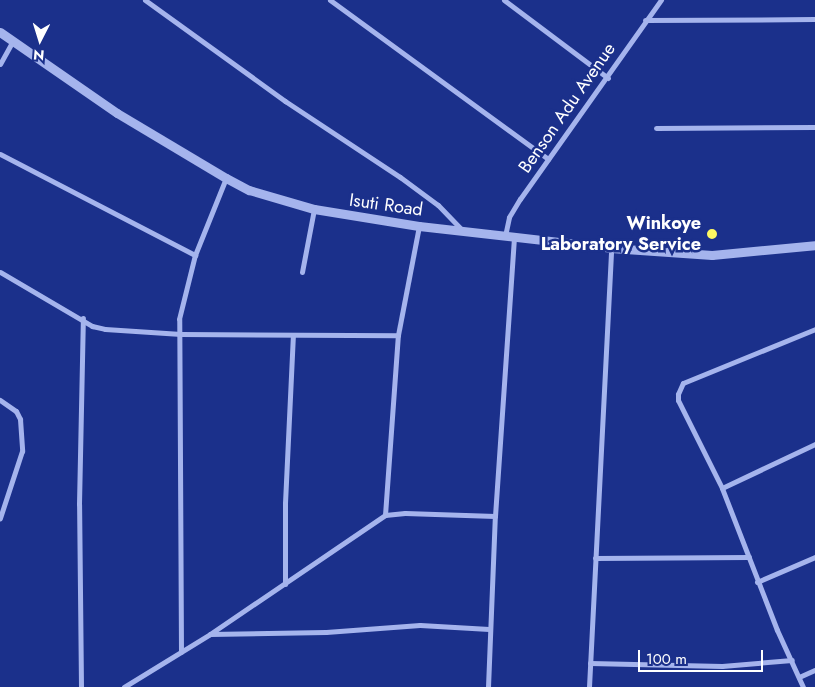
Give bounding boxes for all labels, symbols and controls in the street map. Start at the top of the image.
north arrow [15,15,65,65]
street label: Benson Adu Avenue [514,39,620,177]
text: N [32,44,45,65]
street label: Isuti Road [348,189,424,221]
place label: Winkoye Laboratory Service [541,213,701,255]
marker: Winkoye Laboratory Service [705,227,719,241]
scale bar [640,640,765,672]
text: 100 m [646,648,687,670]

